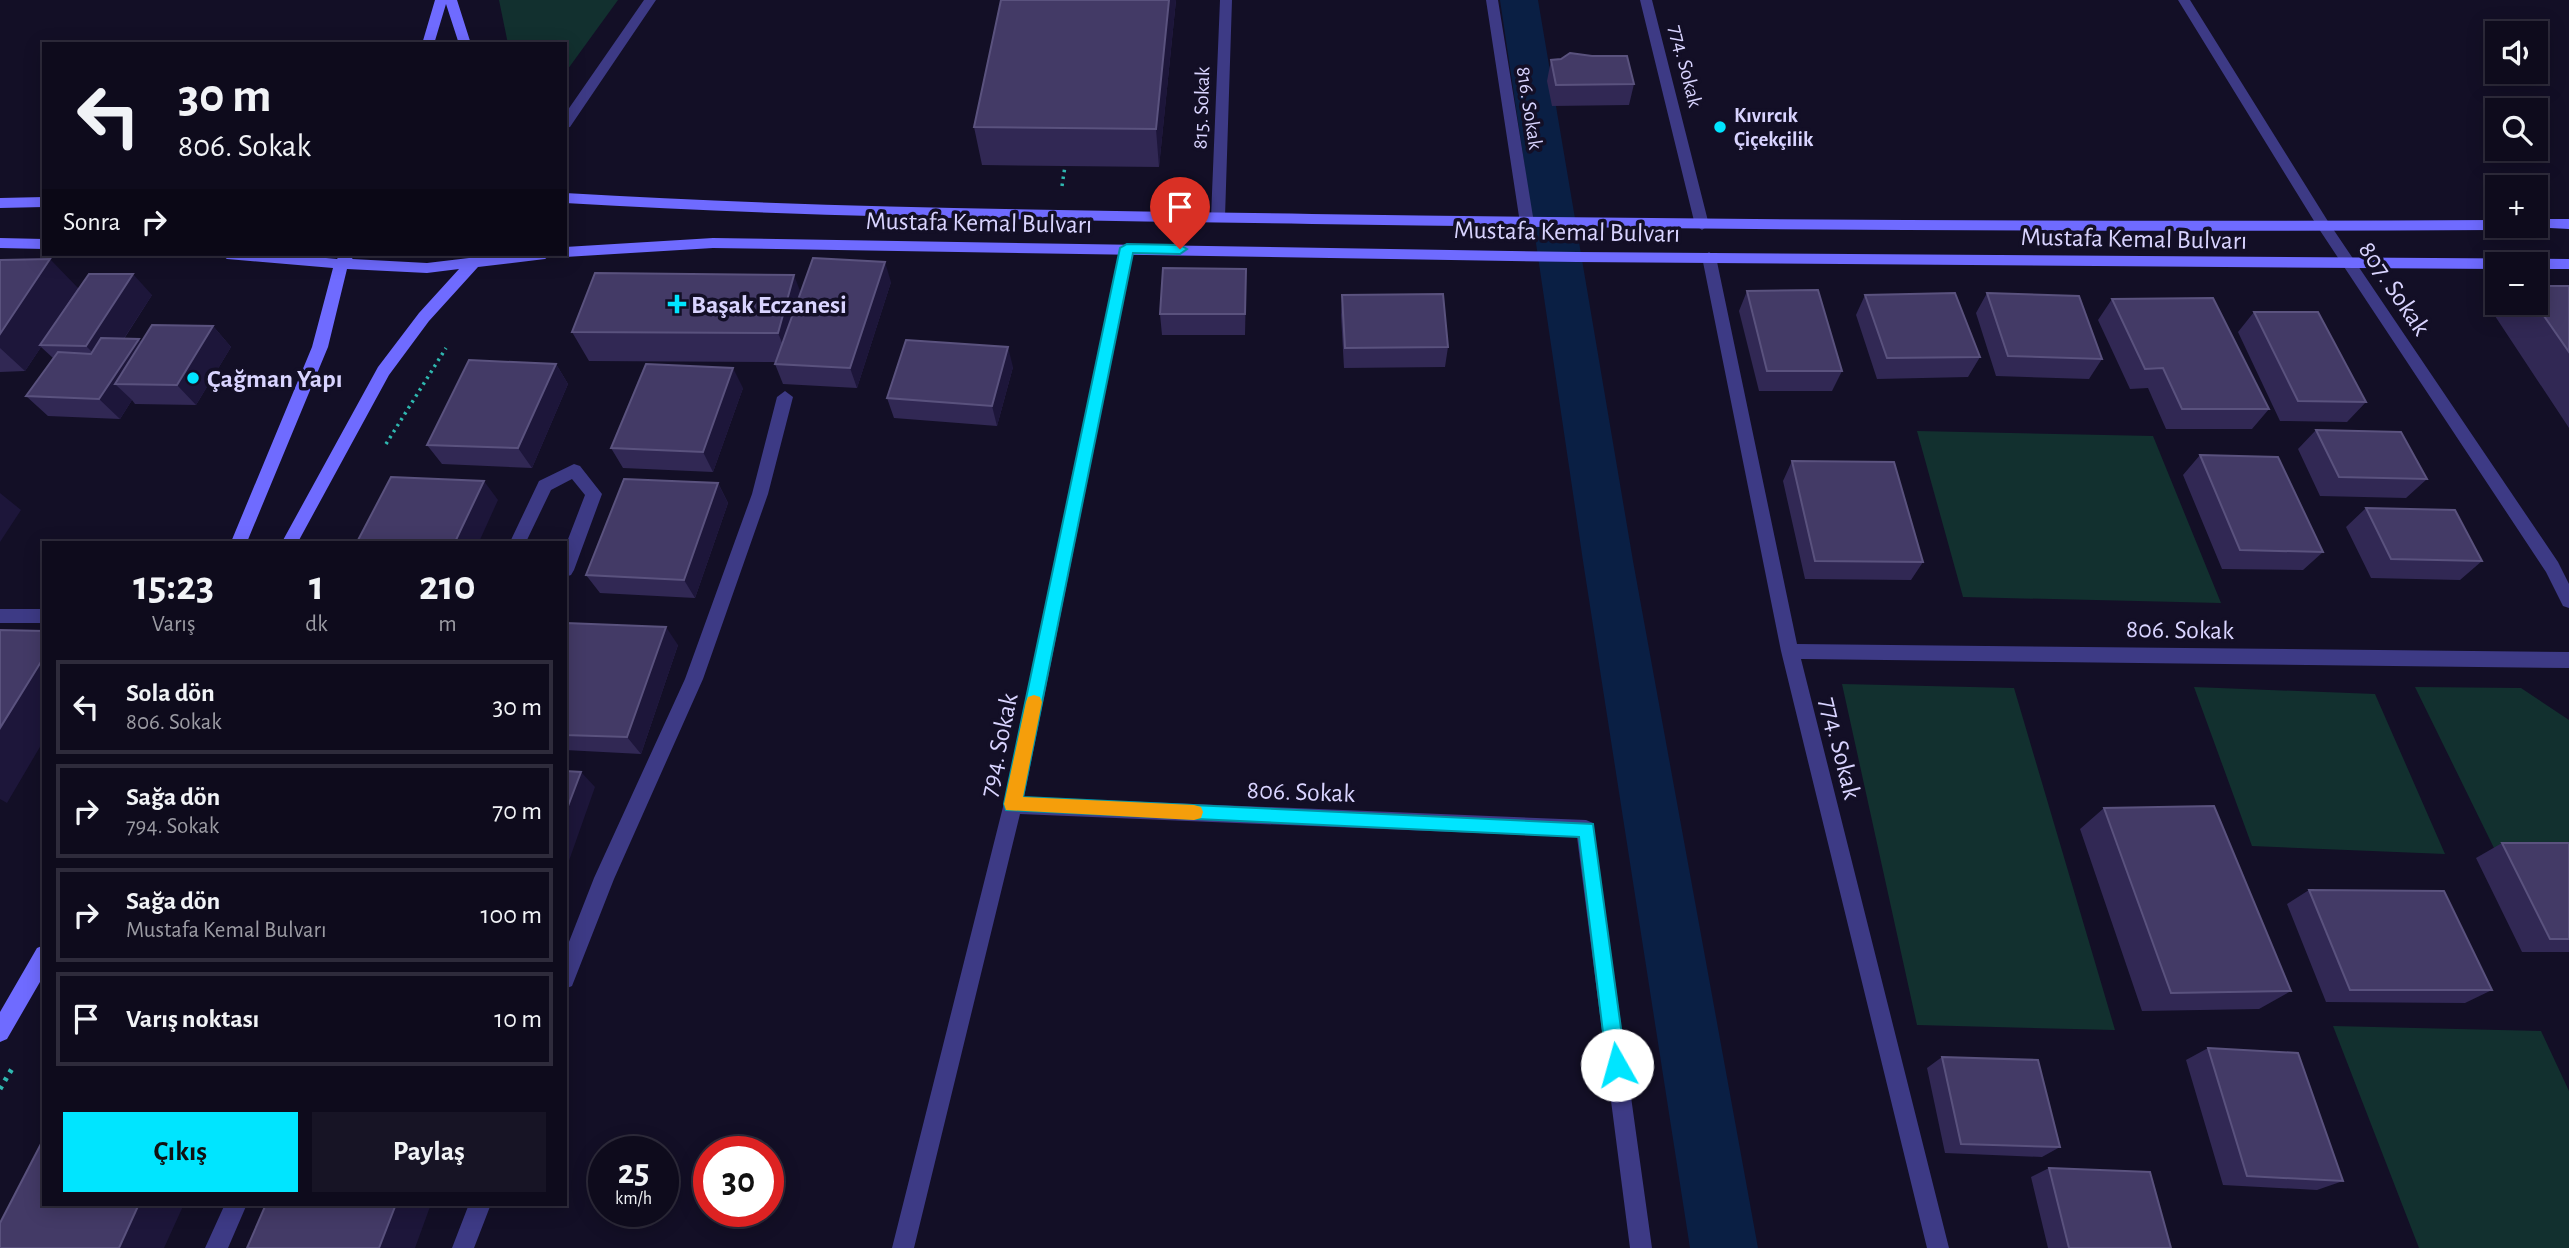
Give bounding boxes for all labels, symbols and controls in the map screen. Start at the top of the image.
map controls [2485,21,2548,315]
button: sound [2485,21,2548,84]
street label: 774. Sokak [1665,23,1706,110]
street label: 816. Sokak [1513,65,1546,151]
street label: 815. Sokak [1190,66,1213,150]
icon: left [63,70,154,161]
text: 30 m [178,72,272,121]
button: search [2485,98,2548,161]
place label: Kıvırcık Çiçekçilik [1734,105,1814,150]
marker: Kıvırcık Çiçekçilik [1712,119,1728,135]
text: 806. Sokak [178,130,311,162]
button: + [2485,175,2548,238]
pin [1150,177,1210,249]
icon: arrive [1161,188,1199,226]
icon: right [135,203,173,241]
street label: Mustafa Kemal Bulvarı [865,208,1093,238]
text: Sonra [63,209,121,235]
street label: Mustafa Kemal Bulvarı [1453,217,1681,247]
street label: Mustafa Kemal Bulvarı [2020,224,2248,254]
street label: 807. Sokak [2354,237,2435,340]
button: − [2485,252,2548,315]
place label: Başak Eczanesi [691,292,847,318]
marker: Başak Eczanesi [669,296,685,312]
place label: Çağman Yapı [207,366,343,392]
marker: Çağman Yapı [185,370,201,386]
text: 15:23 [133,565,214,607]
text: 1 [309,565,324,607]
text: 210 [419,565,476,607]
text: Varış [152,613,195,636]
text: dk [305,613,328,636]
text: m [438,613,457,636]
street label: 806. Sokak [2126,616,2234,644]
text: Sola dön [126,680,215,706]
icon: left [67,688,105,726]
street label: 794. Sokak [975,691,1023,800]
text: 30 m [492,694,542,720]
street label: 774. Sokak [1815,695,1865,802]
text: 806. Sokak [126,711,222,734]
street label: 806. Sokak [1246,777,1356,807]
text: Sağa dön [126,784,220,810]
icon: right [67,792,105,830]
text: 70 m [492,798,542,824]
text: 794. Sokak [126,815,219,838]
text: Sağa dön [126,888,220,914]
icon: right [67,896,105,934]
text: 100 m [481,902,542,928]
text: Mustafa Kemal Bulvarı [126,919,326,942]
icon: arrive [67,1000,105,1038]
text: Varış noktası [126,1006,259,1032]
text: 10 m [494,1006,542,1032]
position arrow [1580,1028,1654,1102]
button: Çıkış [63,1112,298,1192]
button: Paylaş [312,1112,546,1192]
speed limit sign: 30 [693,1136,784,1227]
text: 25 [618,1155,649,1190]
text: km/h [615,1190,652,1208]

